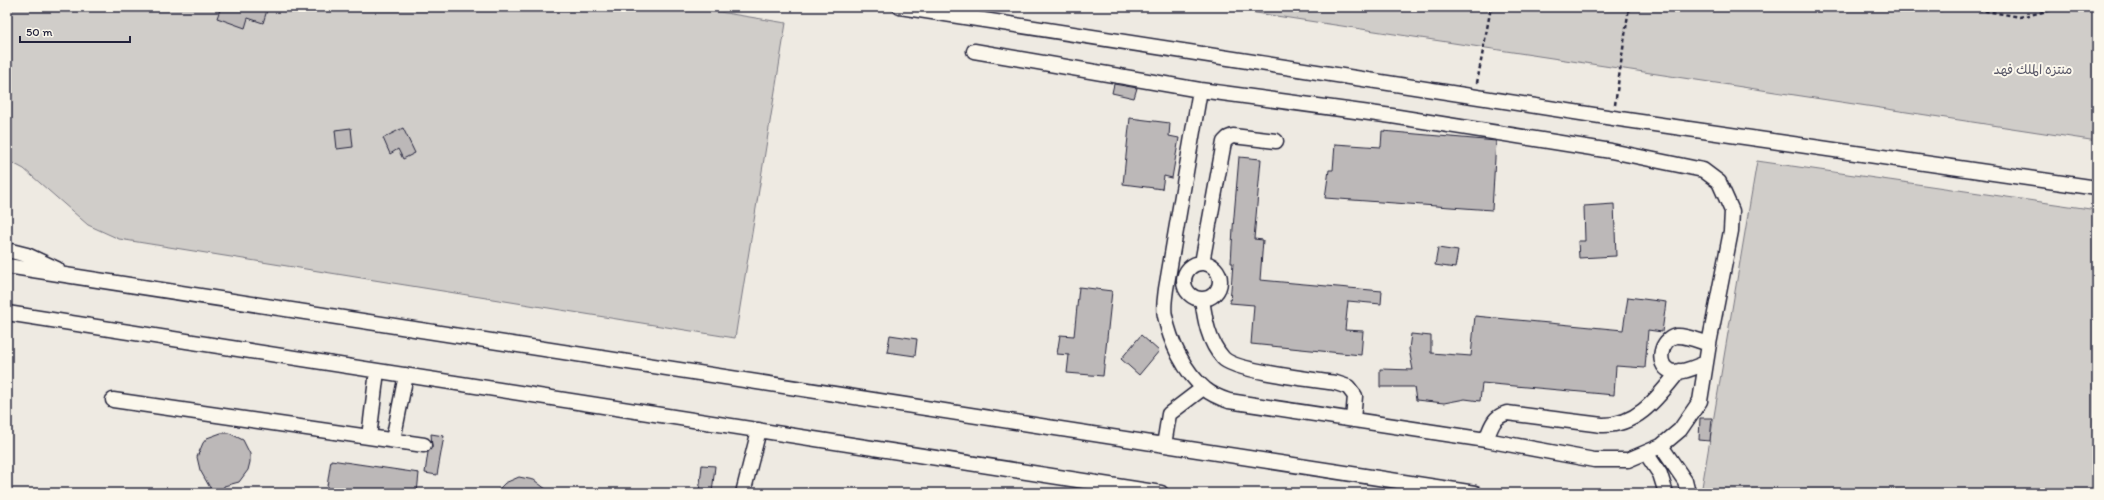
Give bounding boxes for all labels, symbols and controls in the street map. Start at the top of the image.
scale bar [20,18,130,44]
text: 50 m [26,25,52,39]
park label: منتزه الملك فهد [1994,62,2072,77]

